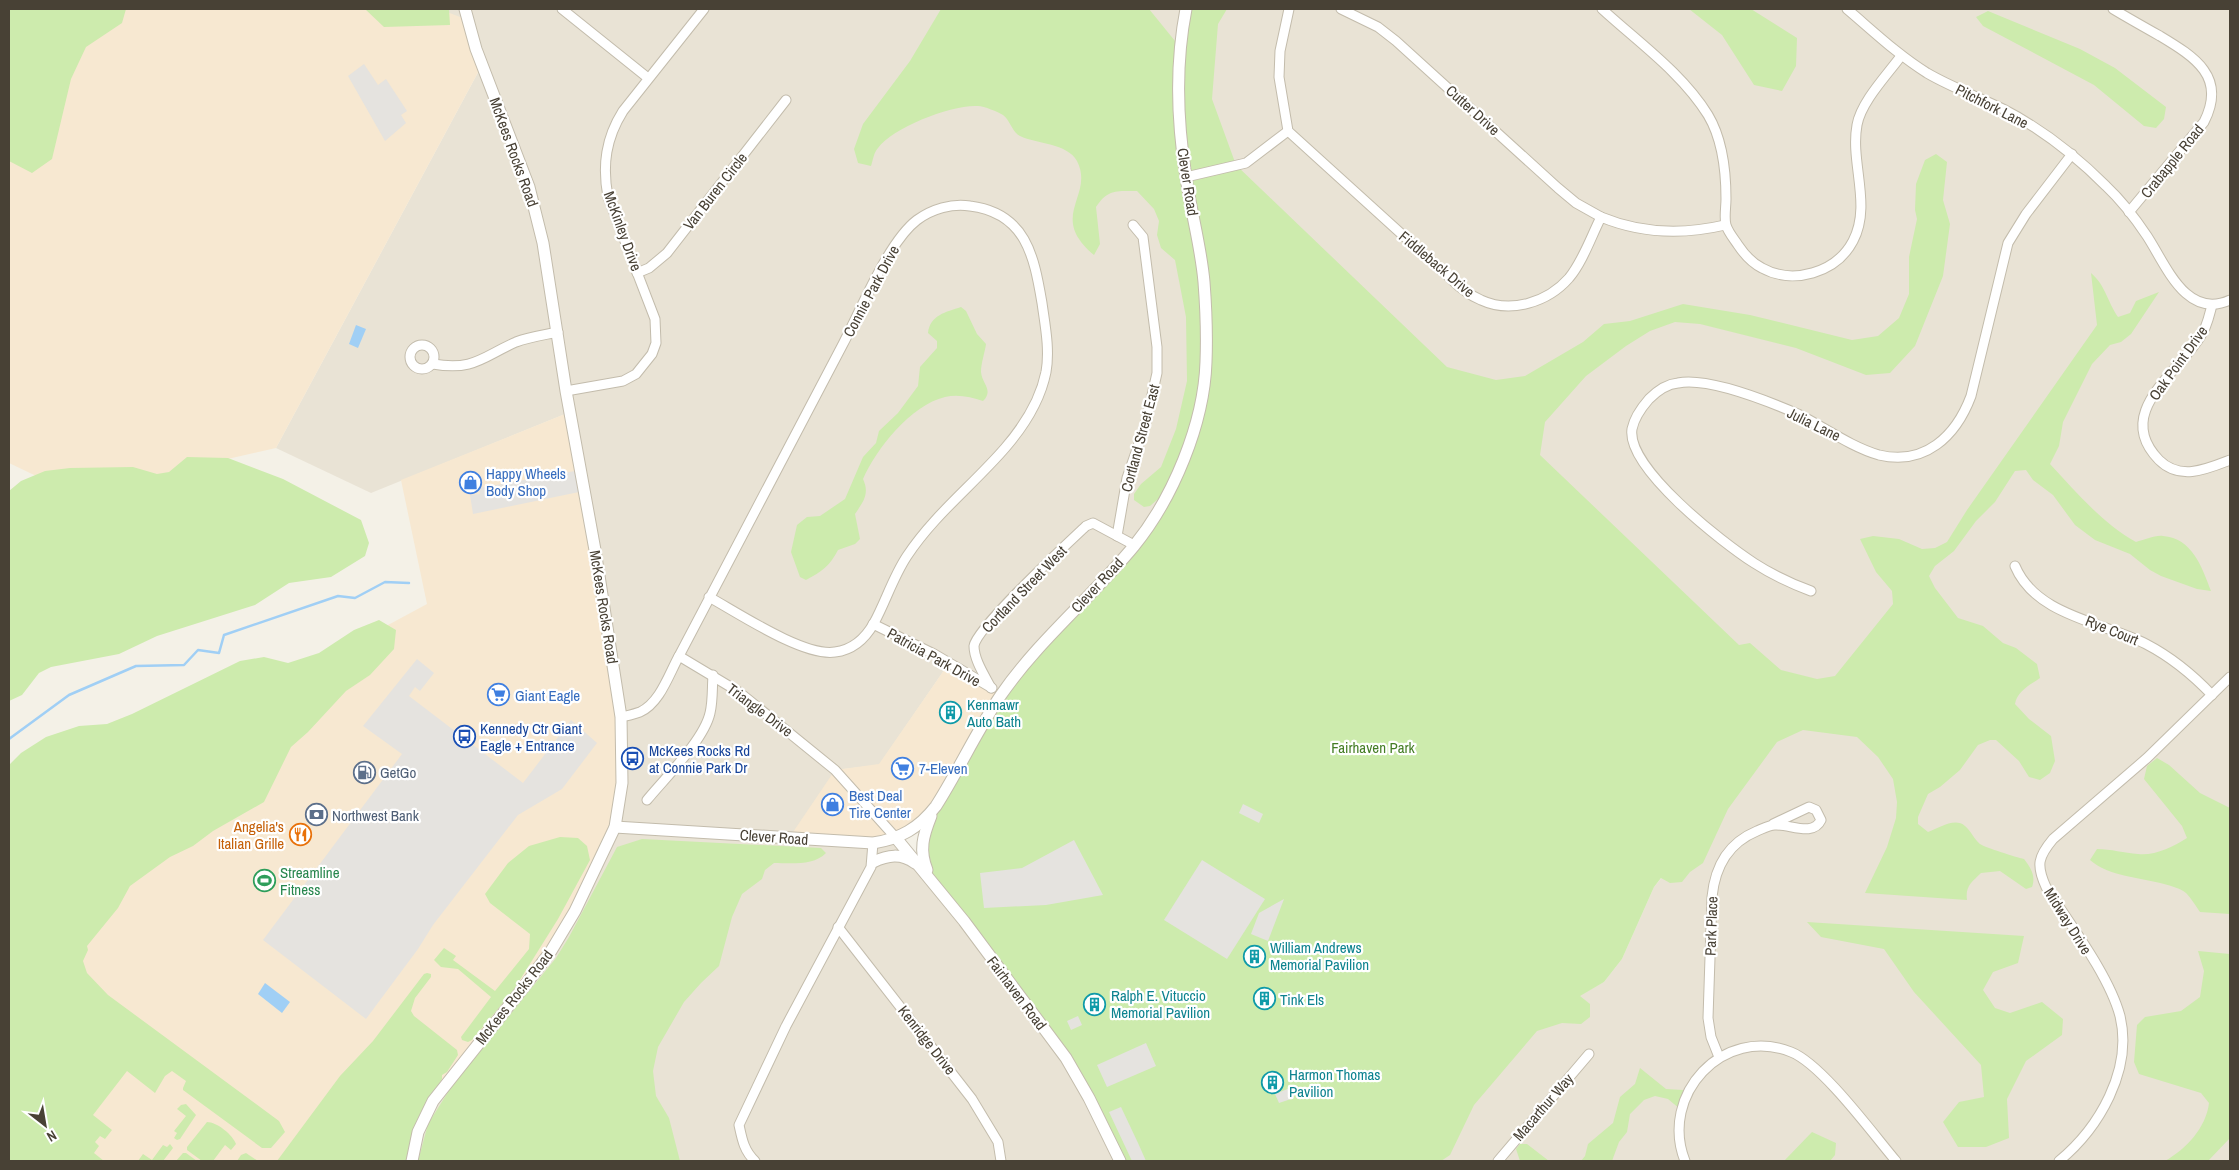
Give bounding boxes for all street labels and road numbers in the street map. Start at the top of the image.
street label: Pitchfork Lane [1952,79,2032,133]
street label: Cutter Drive [1441,80,1505,140]
street label: McKees Rocks Road [484,94,544,210]
street label: Crabapple Road [2136,120,2208,202]
street label: Clever Road [1172,147,1204,217]
street label: Van Buren Circle [678,148,752,234]
street label: McKinley Drive [599,188,647,274]
street label: Fiddleback Drive [1395,226,1479,302]
street label: Connie Park Drive [838,241,904,341]
street label: Oak Point Drive [2144,321,2212,405]
street label: Cortland Street East [1116,381,1165,494]
street label: Julia Lane [1784,402,1844,446]
street label: Cortland Street West [977,540,1072,637]
street label: McKees Rocks Road [585,549,623,665]
street label: Clever Road [1066,553,1128,617]
street label: Rye Court [2082,610,2142,650]
street label: Patricia Park Drive [883,623,985,691]
street label: Triangle Drive [723,678,797,742]
street label: Clever Road [739,824,809,850]
street label: Midway Drive [2039,884,2097,959]
street label: Park Place [1699,896,1723,956]
street label: McKees Rocks Road [470,945,558,1049]
street label: Fairhaven Road [982,952,1052,1034]
street label: Kenridge Drive [893,1001,961,1079]
street label: Macarthur Way [1508,1068,1579,1145]

